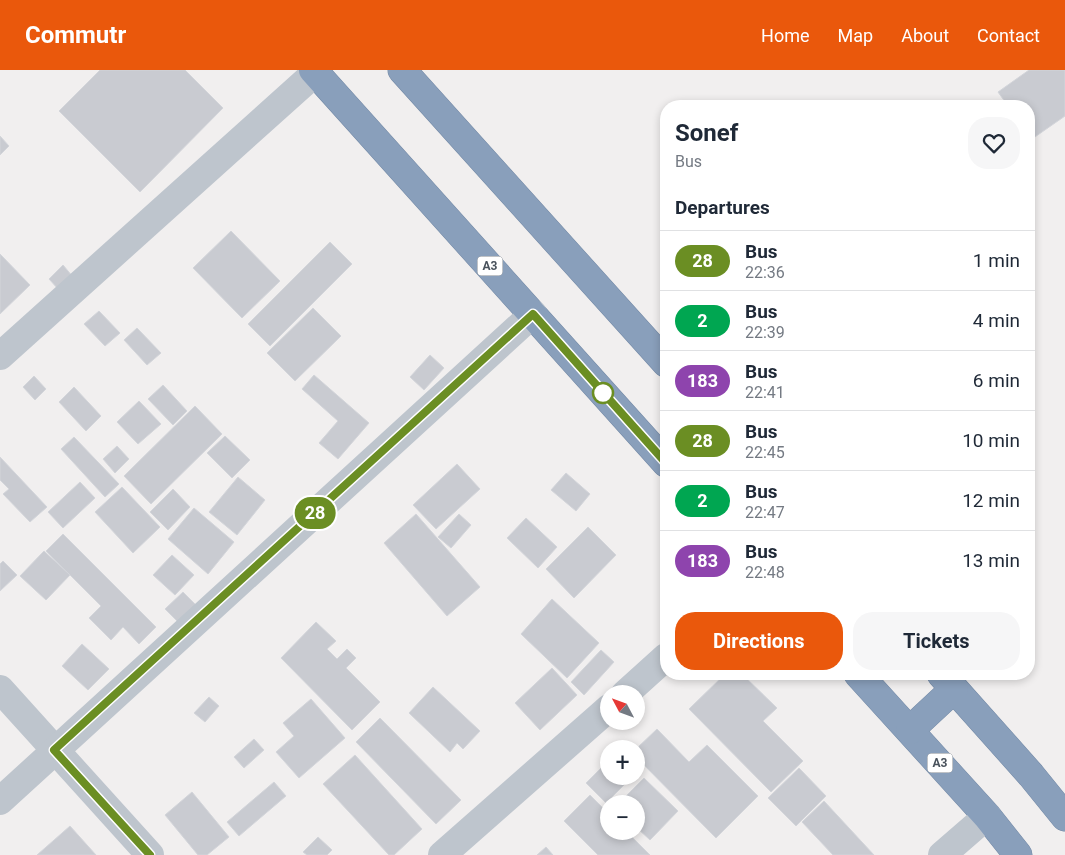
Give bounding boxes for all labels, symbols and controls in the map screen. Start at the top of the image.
text: Commutr [25,21,126,49]
text: Home [761,25,810,46]
text: Map [838,25,873,46]
text: About [901,25,949,46]
text: Contact [977,25,1040,46]
button: heart [968,117,1020,169]
text: Sonef [675,119,738,147]
text: Bus [675,152,702,171]
text: Departures [675,196,770,219]
text: Bus [745,240,778,263]
text: 1 min [973,249,1020,272]
text: 28 [692,250,713,271]
road number: A3 [478,257,502,276]
text: 22:36 [745,263,785,282]
text: Bus [745,300,778,323]
text: 4 min [973,309,1020,332]
text: 2 [697,310,708,331]
text: 22:39 [745,323,785,342]
text: Bus [745,360,778,383]
text: 6 min [973,369,1020,392]
text: 183 [687,370,718,391]
unlabelled marker [592,382,614,404]
text: 22:41 [745,383,785,402]
text: Bus [745,420,778,443]
text: 10 min [962,429,1020,452]
text: 28 [692,430,713,451]
text: 22:45 [745,443,785,462]
text: Bus [745,480,778,503]
text: 12 min [962,489,1020,512]
text: 2 [697,490,708,511]
line badge: 28 [292,497,338,529]
text: 28 [305,502,325,523]
text: 22:47 [745,503,785,522]
text: Bus [745,540,778,563]
text: 13 min [962,549,1020,572]
text: 183 [687,550,718,571]
text: 22:48 [745,563,785,582]
button: Directions [675,612,843,670]
button: Tickets [853,612,1020,670]
north arrow [600,685,645,730]
map controls [600,685,645,840]
button: + [600,740,645,785]
road number: A3 [928,754,952,772]
button: − [600,795,645,840]

